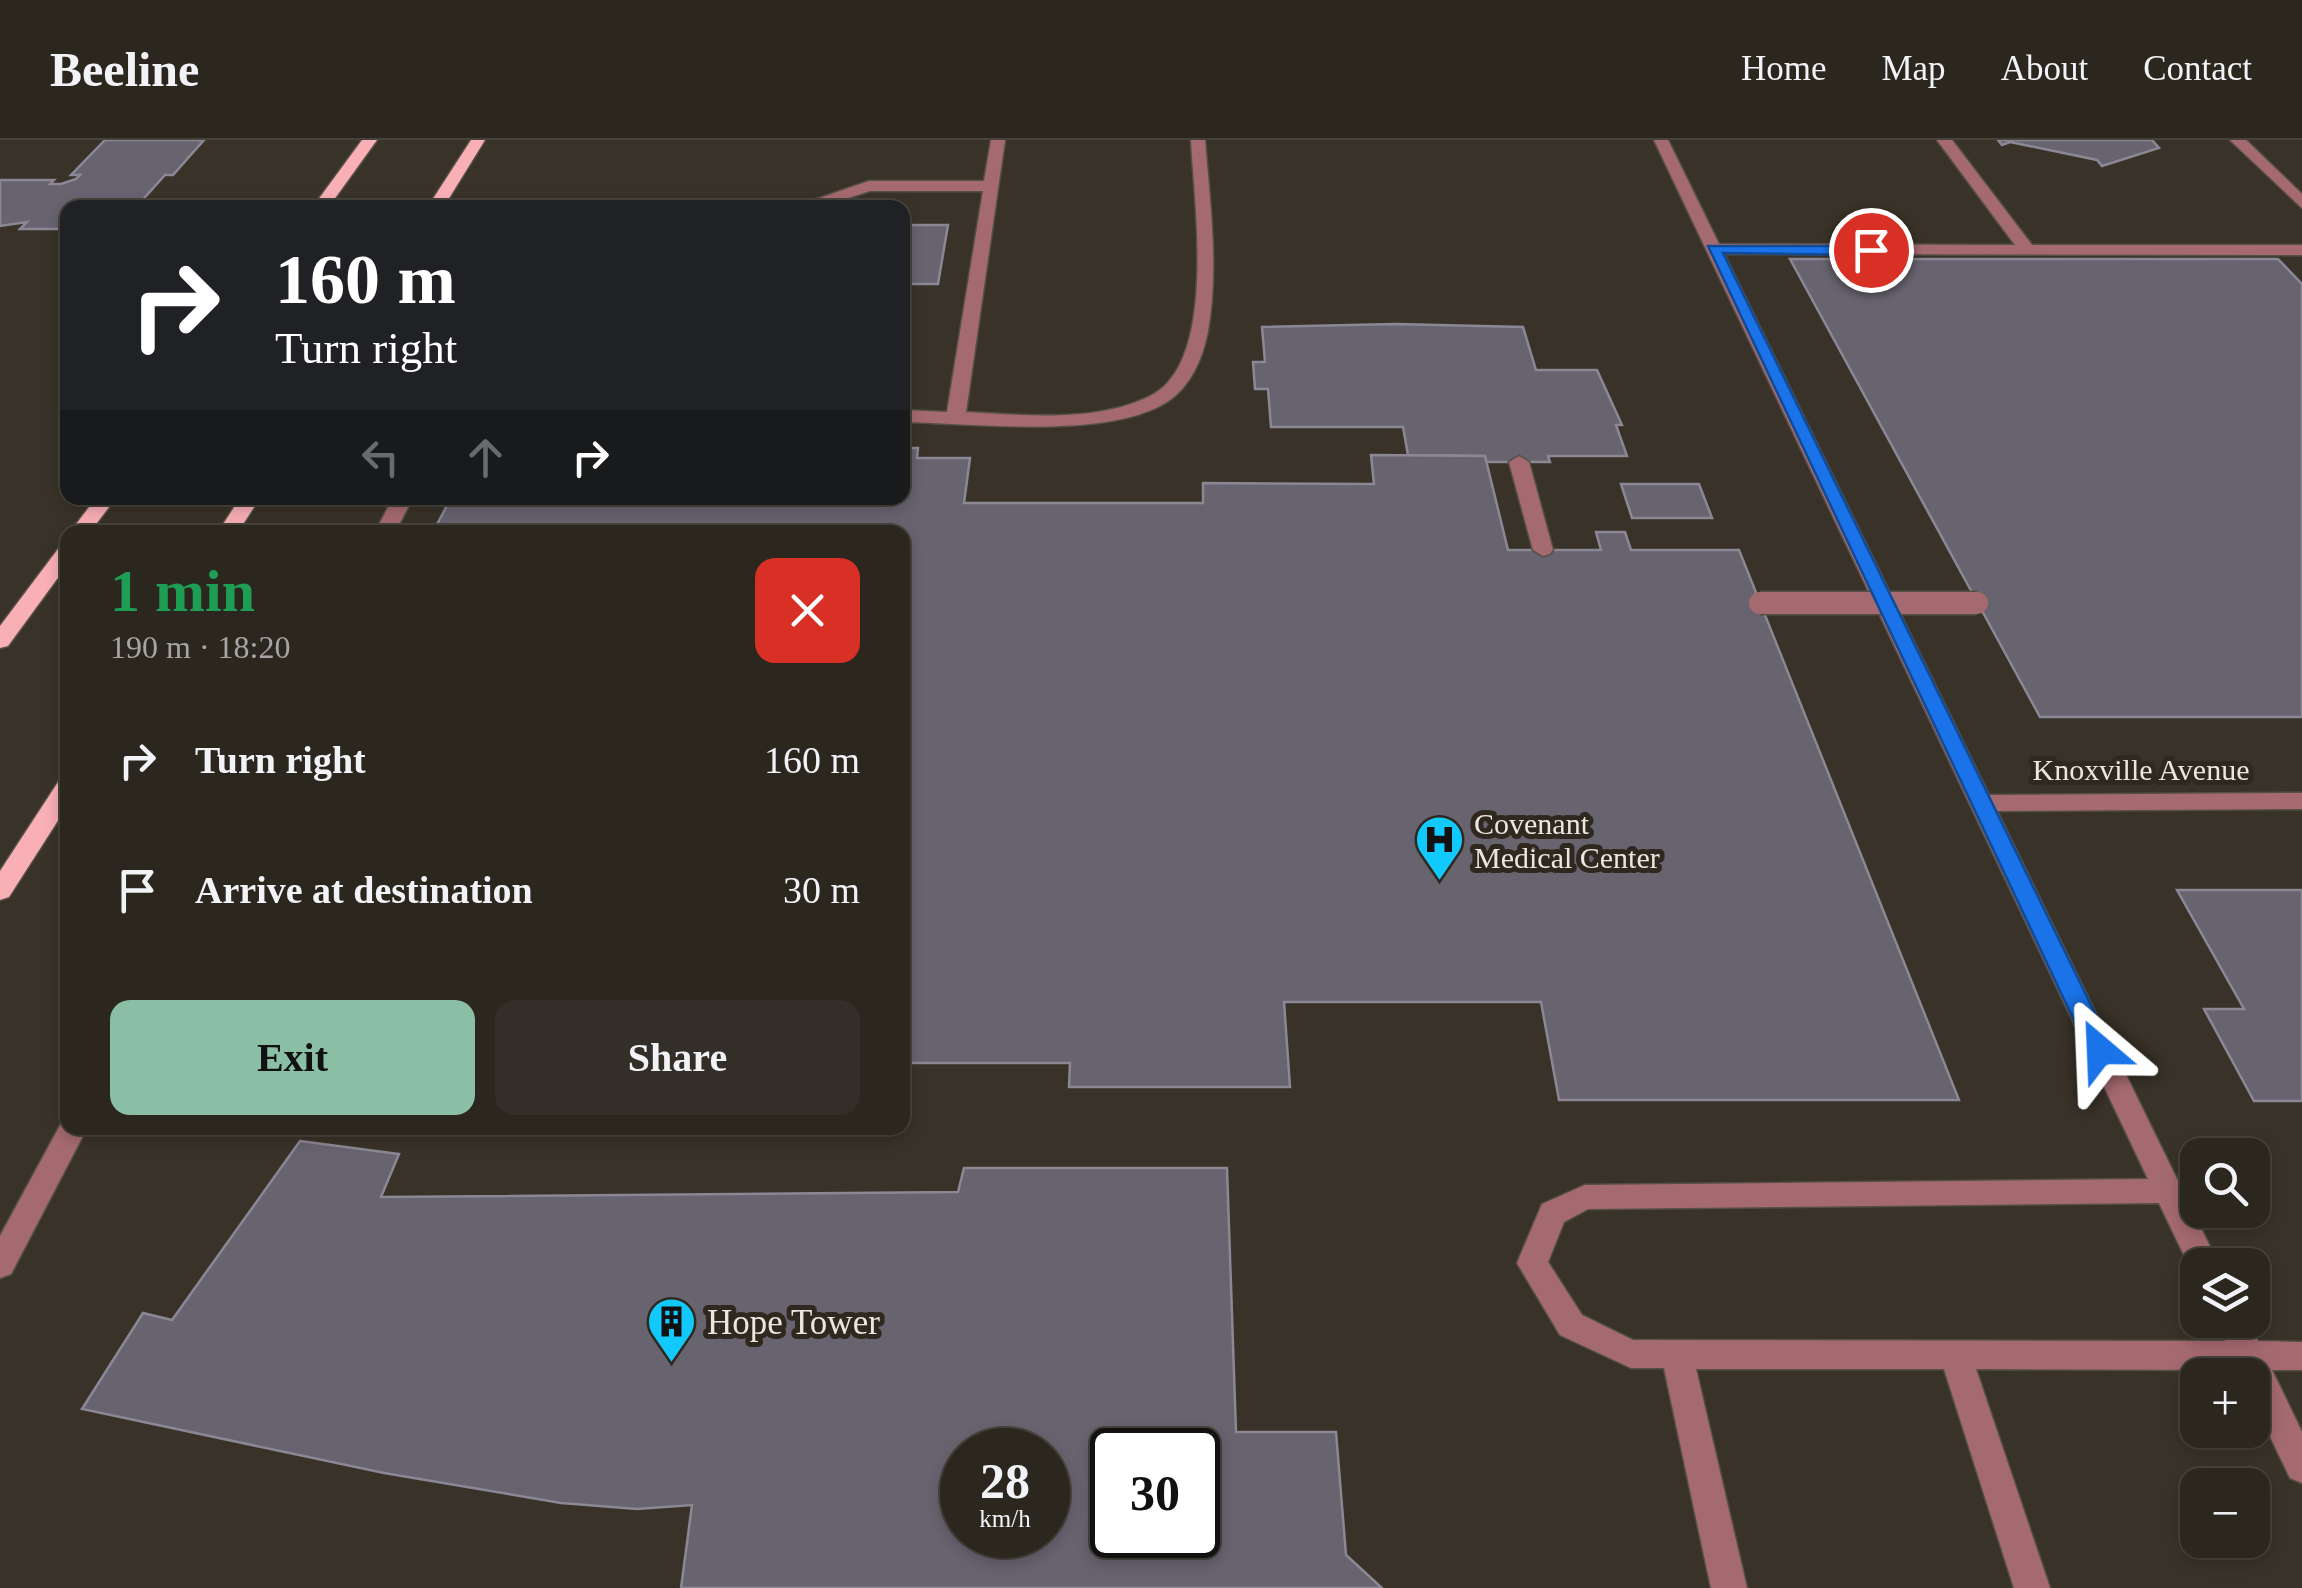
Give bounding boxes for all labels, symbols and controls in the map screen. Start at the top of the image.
text: Beeline [50,43,199,96]
text: Home [1741,49,1826,88]
text: Map [1881,49,1946,88]
text: About [2001,49,2088,88]
text: Contact [2143,49,2252,88]
pin [1829,208,1914,293]
icon: arrive [1844,223,1899,278]
icon: right [110,240,240,370]
text: 160 m [275,241,456,318]
text: Turn right [275,323,457,373]
icon: left [353,430,408,485]
icon: ahead [458,430,513,485]
icon: right [563,430,618,485]
text: 1 min [110,558,255,624]
button: close [755,558,860,663]
text: 190 m · 18:20 [110,629,290,665]
icon: right [110,733,165,788]
text: Turn right [195,739,366,781]
text: 160 m [764,739,860,781]
street label: Knoxville Avenue [2033,753,2249,786]
place label: Covenant Medical Center [1474,807,1660,874]
hospital icon: Covenant Medical Center [1413,814,1465,882]
icon: arrive [110,863,165,918]
text: Arrive at destination [195,869,533,911]
text: 30 m [783,869,860,911]
position arrow [2048,998,2152,1102]
button: Exit [110,1000,475,1115]
button: Share [495,1000,860,1115]
map controls [2180,1138,2270,1558]
button: search [2180,1138,2270,1228]
button: layers [2180,1248,2270,1338]
building icon: Hope Tower [646,1296,698,1364]
place label: Hope Tower [707,1303,880,1342]
button: + [2180,1358,2270,1448]
speed limit sign: 30 [1090,1428,1220,1558]
text: 28 [980,1453,1030,1509]
button: − [2180,1468,2270,1558]
text: km/h [979,1505,1031,1532]

